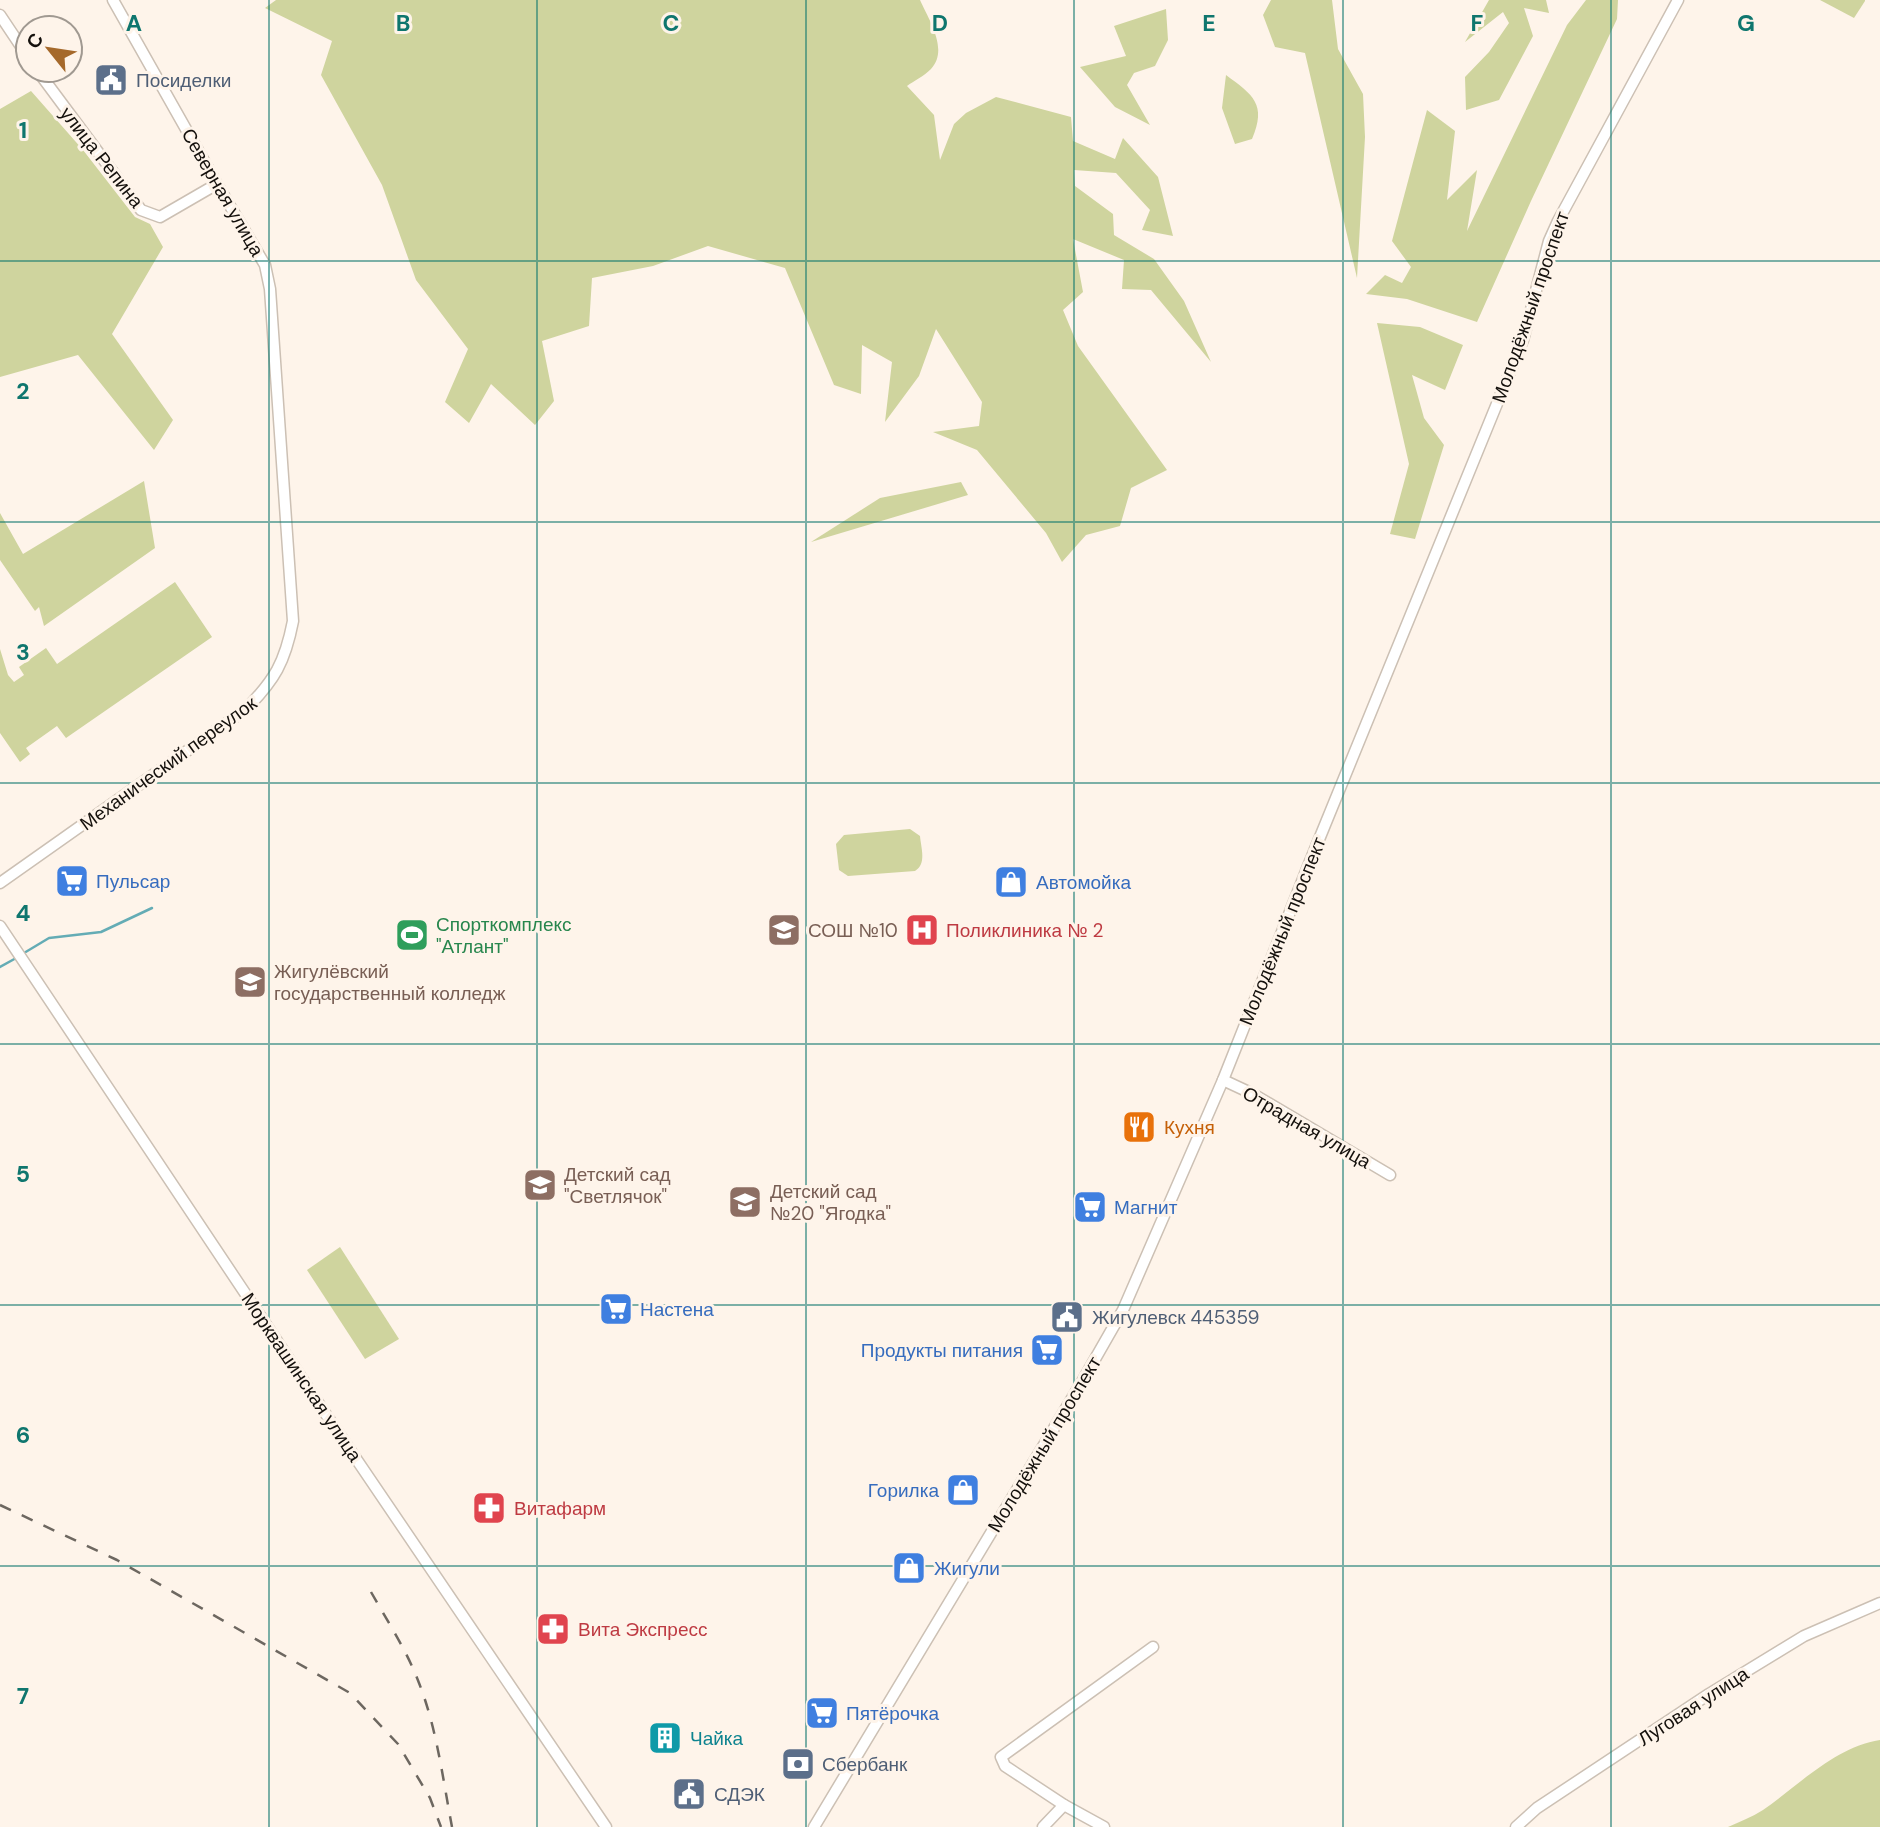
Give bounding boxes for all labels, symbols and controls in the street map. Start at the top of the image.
text: A [126,8,142,38]
text: B [396,8,410,38]
text: C [663,8,679,38]
text: D [932,8,948,38]
text: E [1202,8,1216,38]
text: F [1471,8,1484,38]
text: G [1737,8,1755,38]
north arrow [14,14,84,84]
text: С [20,28,49,53]
public building icon: Посиделки [92,61,130,99]
place label: Посиделки [136,68,231,93]
street label: улица Репина [54,102,149,213]
text: 1 [19,115,27,145]
street label: Северная улица [176,124,270,261]
street label: Молодёжный проспект [1486,208,1575,406]
text: 2 [16,376,30,406]
text: 3 [16,637,30,667]
street label: Механический переулок [75,690,262,836]
street label: Молодёжный проспект [1233,833,1332,1029]
supermarket icon: Пульсар [53,862,91,900]
shop icon: Автомойка [992,863,1030,901]
place label: Пульсар [96,869,170,894]
place label: Автомойка [1036,870,1131,895]
text: 4 [16,898,31,928]
school or university icon: СОШ №10 [765,911,803,949]
hospital icon: Поликлиника № 2 [903,911,941,949]
place label: Спорткомплекс "Атлант" [436,912,572,959]
sports icon: Спорткомплекс "Атлант" [393,916,431,954]
place label: СОШ №10 [808,918,898,943]
place label: Поликлиника № 2 [946,918,1104,943]
place label: Жигулёвский государственный колледж [274,959,506,1006]
school or university icon: Жигулёвский государственный колледж [231,963,269,1001]
street label: Отрадная улица [1238,1081,1376,1175]
restaurant icon: Кухня [1120,1108,1158,1146]
place label: Кухня [1164,1115,1215,1140]
text: 5 [16,1159,30,1189]
place label: Детский сад "Светлячок" [564,1162,671,1209]
school or university icon: Детский сад "Светлячок" [521,1166,559,1204]
place label: Детский сад №20 "Ягодка" [770,1179,891,1226]
school or university icon: Детский сад №20 "Ягодка" [726,1183,764,1221]
supermarket icon: Магнит [1071,1188,1109,1226]
place label: Магнит [1114,1195,1178,1220]
street label: Морквашинская улица [236,1288,368,1467]
supermarket icon: Настена [597,1290,635,1328]
place label: Настена [640,1297,714,1322]
public building icon: Жигулевск 445359 [1048,1298,1086,1336]
place label: Жигулевск 445359 [1092,1305,1259,1330]
supermarket icon: Продукты питания [1028,1331,1066,1369]
place label: Продукты питания [861,1338,1023,1363]
street label: Молодёжный проспект [982,1351,1107,1537]
text: 6 [16,1420,30,1450]
shop icon: Горилка [944,1471,982,1509]
place label: Горилка [868,1478,939,1503]
pharmacy icon: Витафарм [470,1489,508,1527]
place label: Витафарм [514,1496,606,1521]
shop icon: Жигули [890,1549,928,1587]
place label: Жигули [934,1556,1000,1581]
pharmacy icon: Вита Экспресс [534,1610,572,1648]
place label: Вита Экспресс [578,1617,708,1642]
street label: Луговая улица [1633,1661,1754,1752]
text: 7 [17,1681,29,1711]
supermarket icon: Пятёрочка [803,1694,841,1732]
place label: Пятёрочка [846,1701,940,1726]
building icon: Чайка [646,1719,684,1757]
place label: Чайка [690,1726,744,1751]
bank icon: Сбербанк [779,1745,817,1783]
place label: Сбербанк [822,1752,908,1777]
public building icon: СДЭК [670,1775,708,1813]
place label: СДЭК [714,1782,765,1807]

